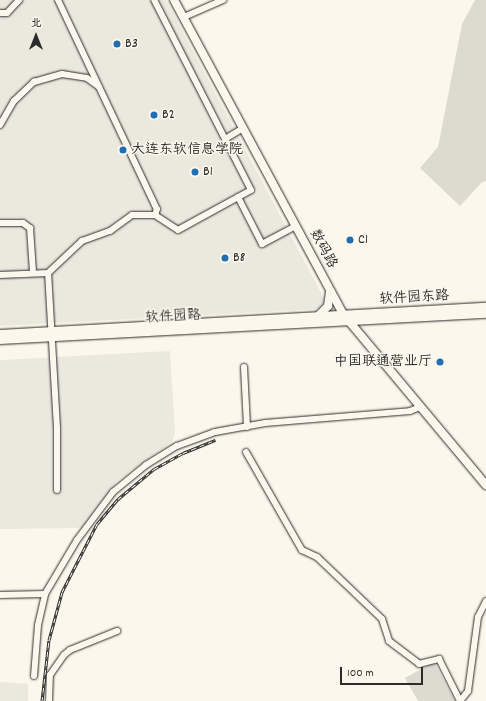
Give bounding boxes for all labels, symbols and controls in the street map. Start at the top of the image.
north arrow [16,16,56,56]
text: 北 [31,16,42,32]
place label: B3 [125,36,138,52]
marker: B3 [112,39,122,49]
place label: B2 [162,107,175,123]
marker: B2 [149,110,159,120]
place label: 大连东软信息学院 [131,142,243,158]
marker: 大连东软信息学院 [118,145,128,155]
place label: B1 [203,164,213,180]
marker: B1 [190,167,200,177]
street label: 数码路 [306,227,340,271]
place label: C1 [358,232,368,248]
marker: C1 [345,235,355,245]
place label: B8 [233,250,245,266]
marker: B8 [220,253,230,263]
street label: 软件园东路 [379,288,449,308]
street label: 软件园路 [145,307,201,327]
place label: 中国联通营业厅 [334,354,432,370]
marker: 中国联通营业厅 [435,357,445,367]
scale bar [342,659,425,685]
text: 100 m [347,665,374,682]

